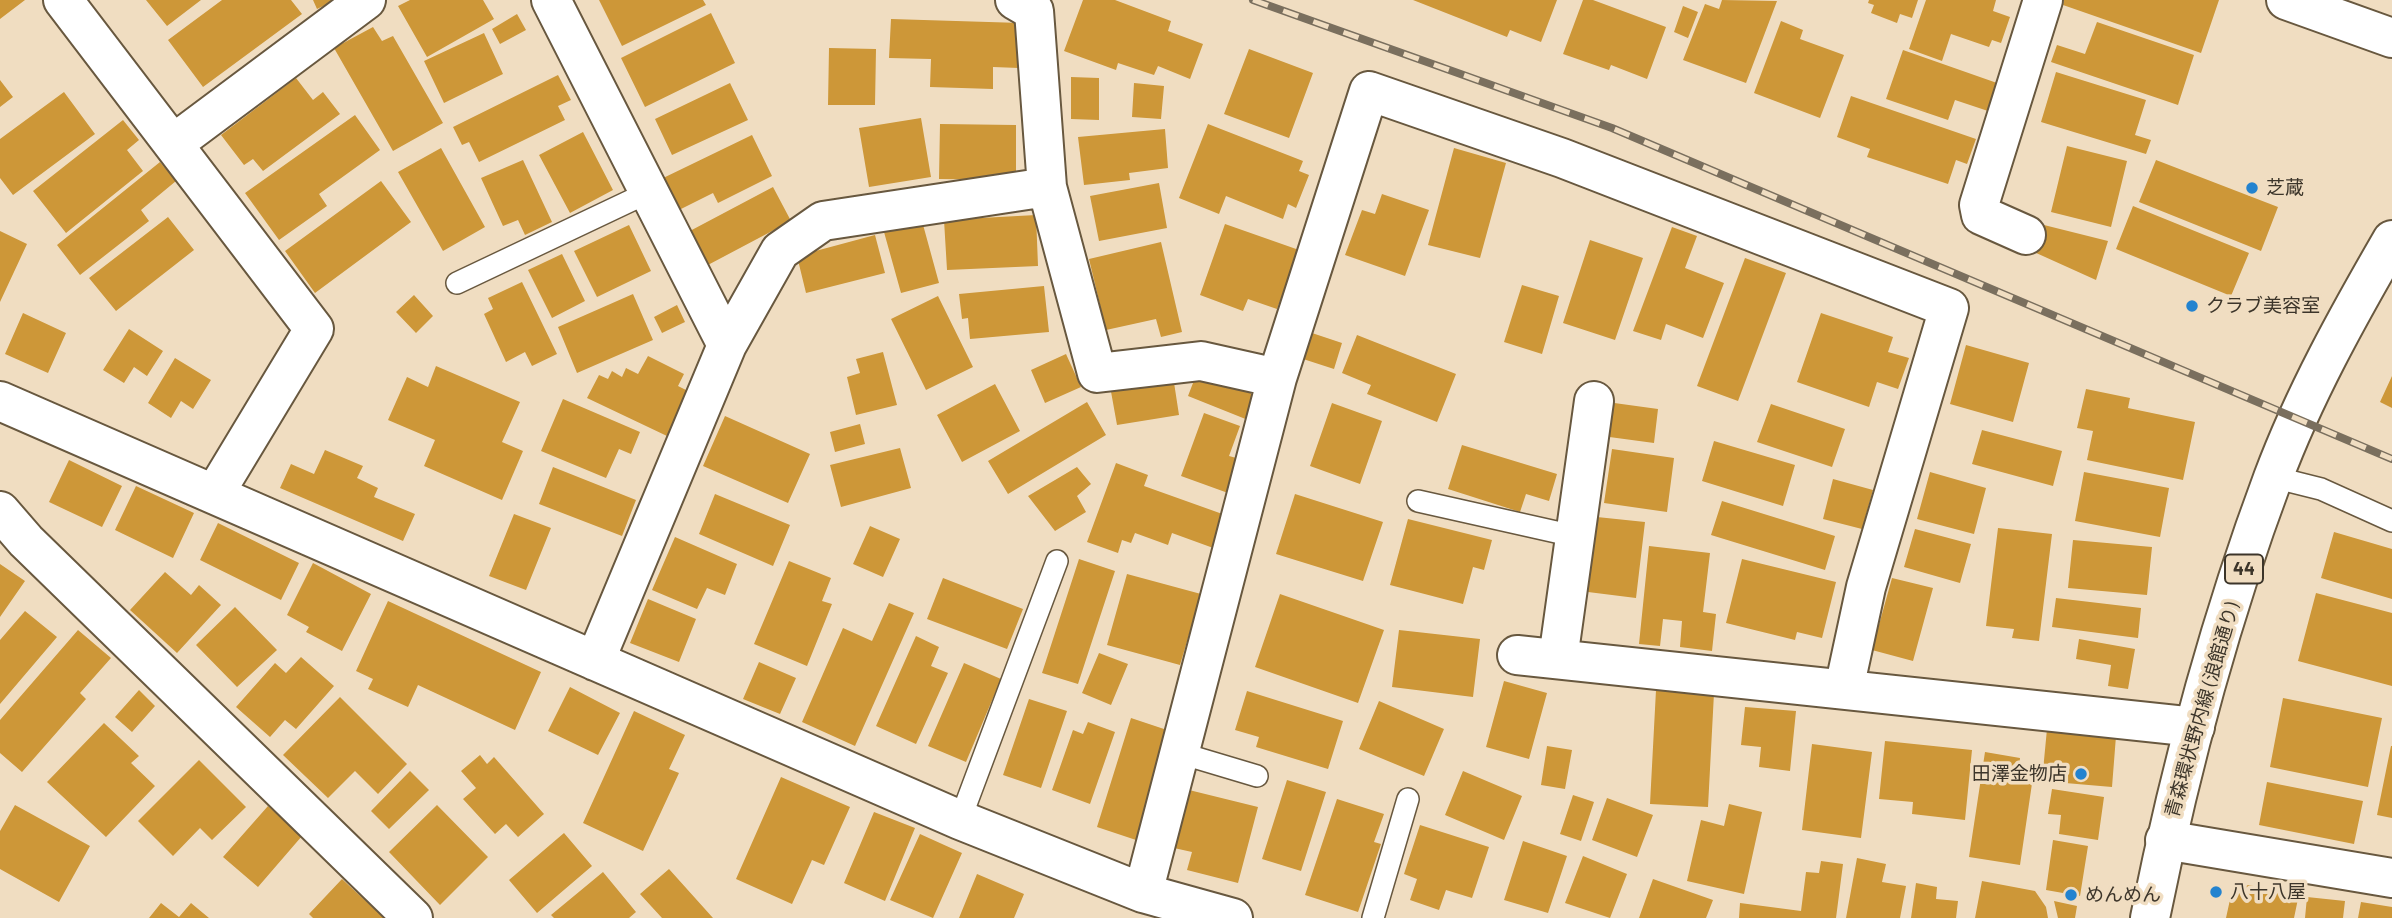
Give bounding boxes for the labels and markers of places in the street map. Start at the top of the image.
place label: 芝蔵 [2266,177,2304,199]
marker: 芝蔵 [2244,180,2260,196]
place label: クラブ美容室 [2206,295,2320,317]
marker: クラブ美容室 [2184,298,2200,314]
place label: 田澤金物店 [1972,763,2067,785]
marker: 田澤金物店 [2073,766,2089,782]
place label: 八十八屋 [2230,881,2306,903]
place label: めんめん [2085,884,2161,906]
marker: 八十八屋 [2208,884,2224,900]
marker: めんめん [2063,887,2079,903]

